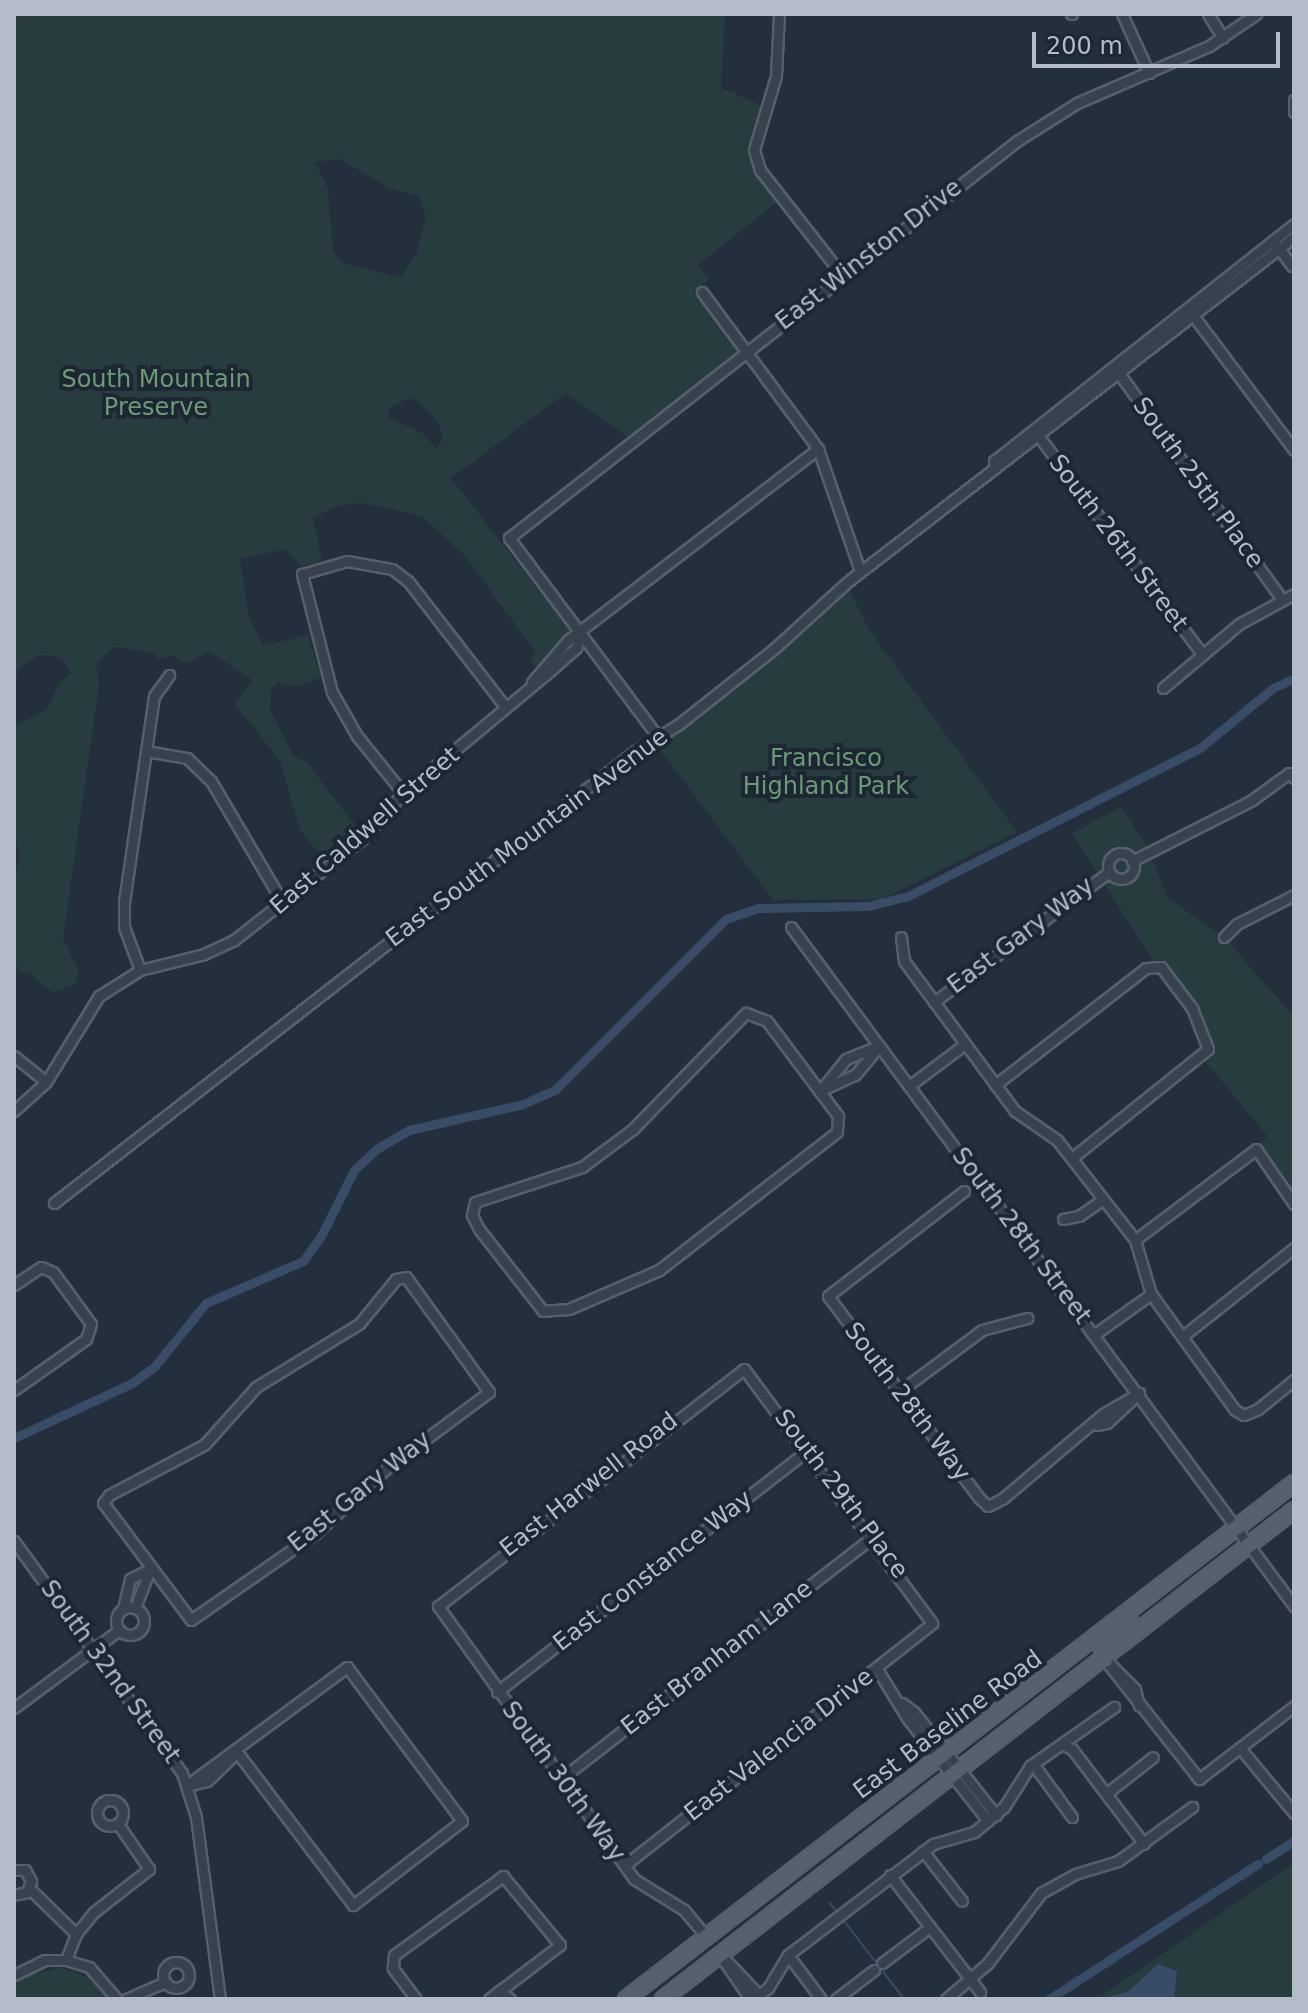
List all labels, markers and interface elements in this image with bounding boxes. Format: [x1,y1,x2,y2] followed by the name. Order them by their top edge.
[1036,16,1284,66] scale bar
[1046,32,1123,60] text: 200 m
[770,173,968,337] street label: East Winston Drive
[61,366,251,422] park label: South Mountain Preserve
[1126,392,1270,574] street label: South 25th Place
[1042,449,1194,637] street label: South 26th Street
[380,723,674,953] street label: East South Mountain Avenue
[265,741,465,921] street label: East Caldwell Street
[743,745,909,801] park label: Francisco Highland Park
[942,872,1100,1000] street label: East Gary Way
[945,1142,1097,1330] street label: South 28th Street
[838,1317,976,1487] street label: South 28th Way
[768,1404,914,1584] street label: South 29th Place
[494,1407,684,1563] street label: East Harwell Road
[283,1426,437,1558] street label: East Gary Way
[548,1484,758,1658] street label: East Constance Way
[616,1574,818,1742] street label: East Branham Lane
[34,1575,186,1769] street label: South 32nd Street
[848,1645,1048,1805] street label: East Baseline Road
[679,1662,879,1828] street label: East Valencia Drive
[495,1696,631,1868] street label: South 30th Way

